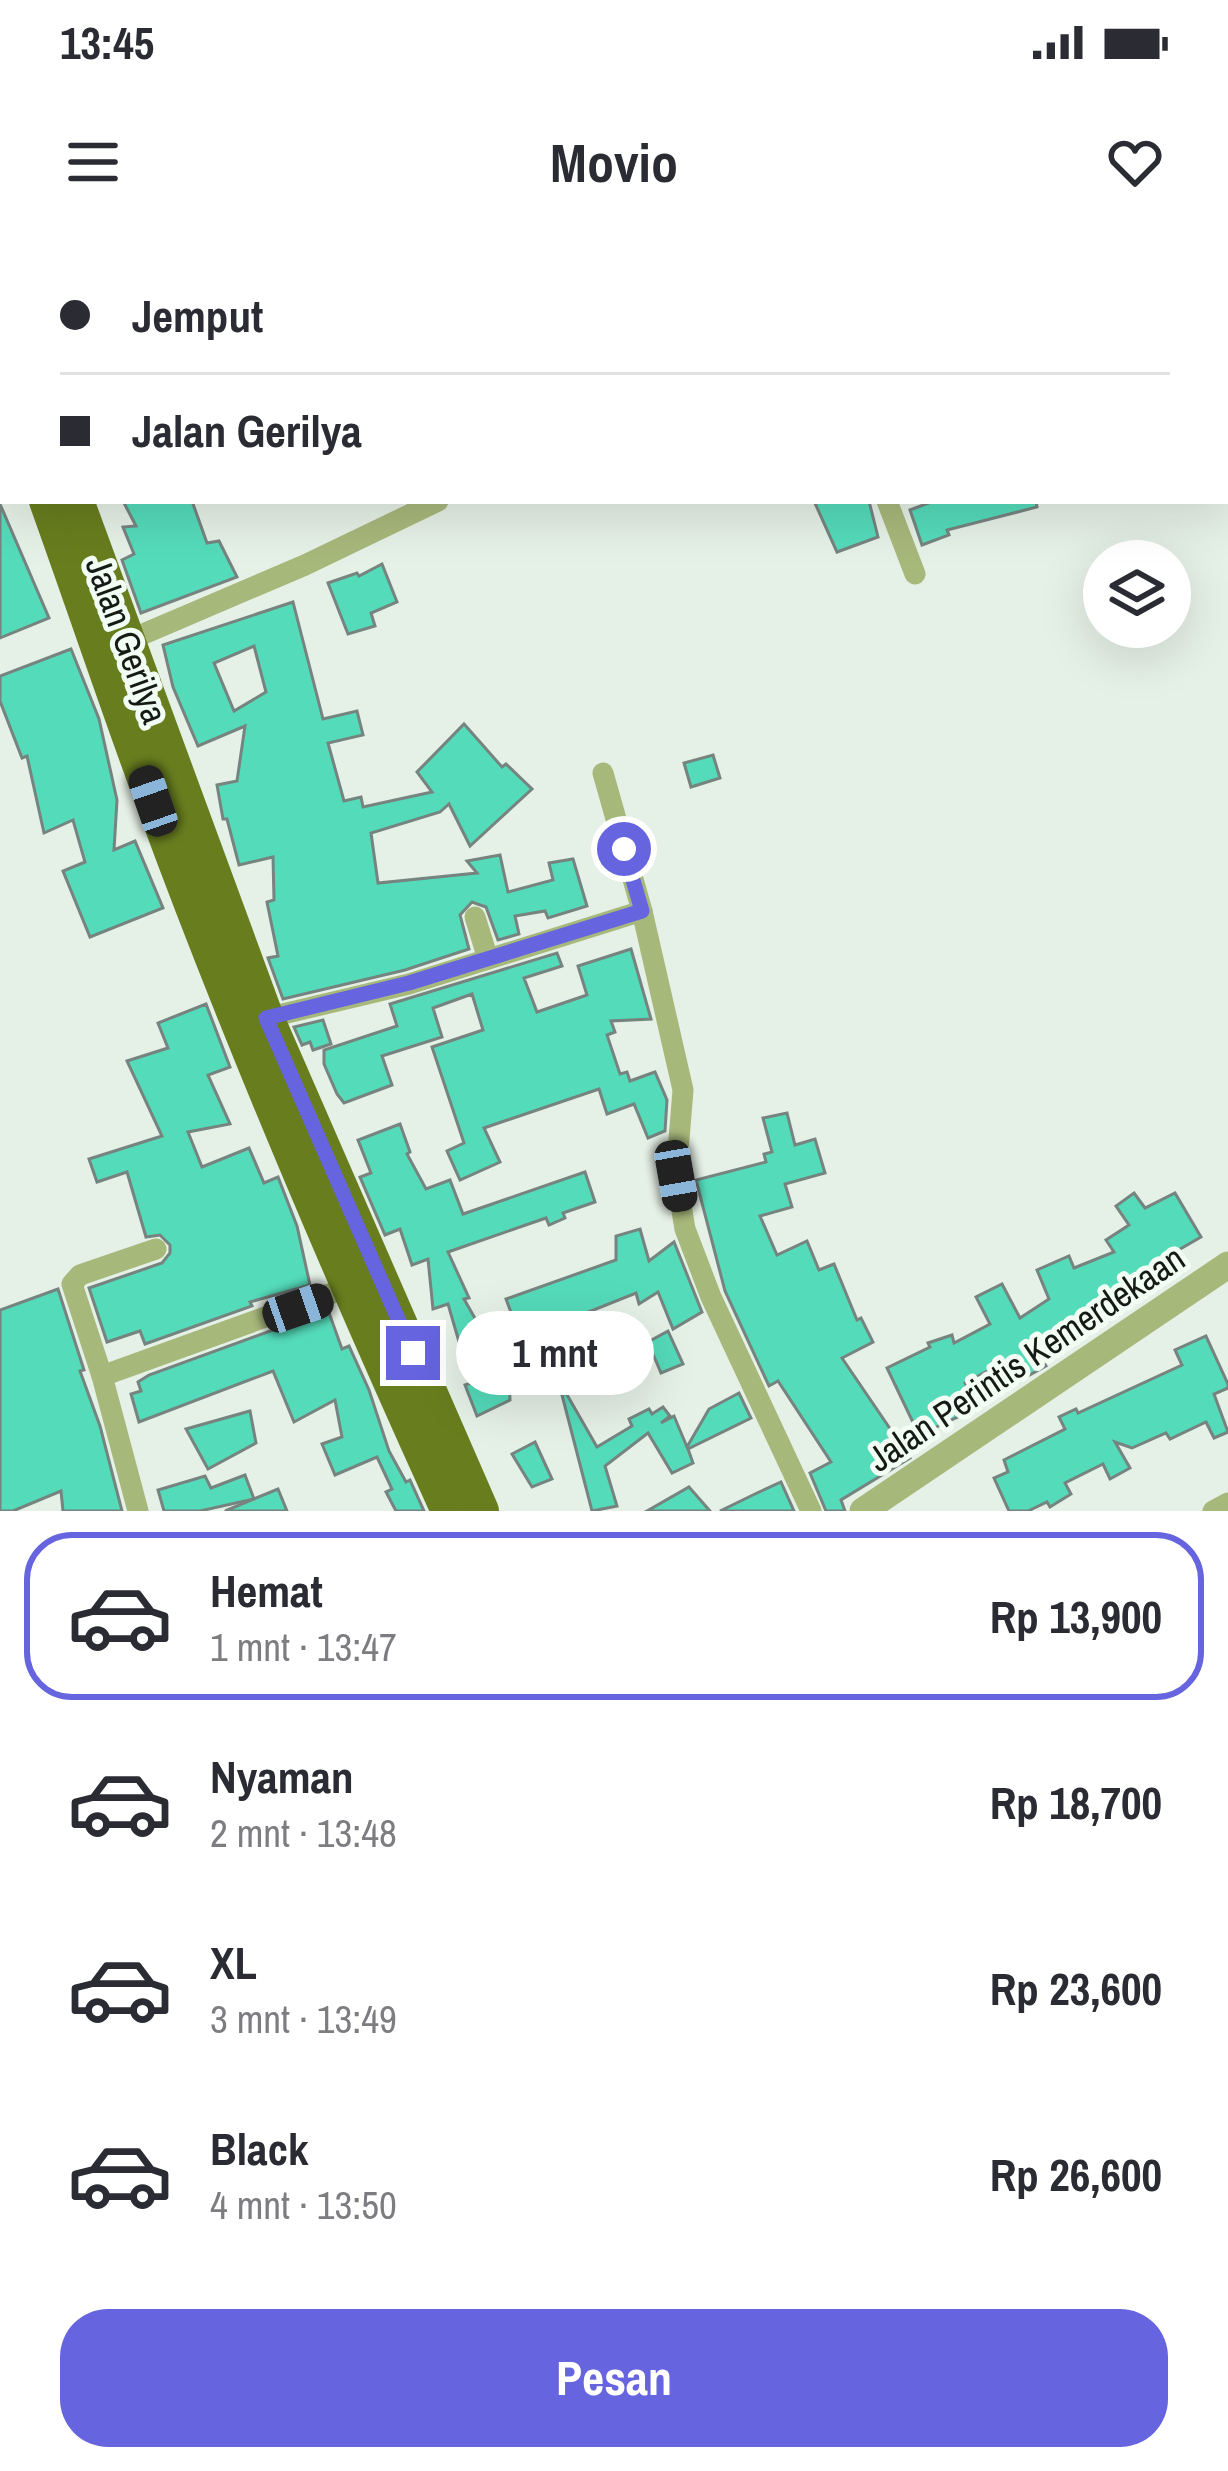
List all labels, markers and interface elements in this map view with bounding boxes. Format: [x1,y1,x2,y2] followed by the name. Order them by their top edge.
[60,12,154,73] text: 13:45
[550,126,678,199] text: Movio
[60,129,126,195] icon: menu
[1102,129,1168,195] icon: heart
[132,285,263,346] text: Jemput
[132,400,362,461] text: Jalan Gerilya
[1083,540,1191,648] map controls
[1083,540,1191,648] button: layers
[75,550,179,730] street label: Jalan Gerilya
[124,761,182,841] car
[597,822,651,876] route start
[652,1137,700,1215] car
[858,1234,1194,1482] street label: Jalan Perintis Kemerdekaan
[258,1279,338,1337] car
[455,1311,653,1395] callout: 1 mnt
[386,1326,440,1380] route end
[512,1327,598,1379] text: 1 mnt
[210,1560,323,1621] text: Hemat
[66,1562,174,1670] icon: car
[990,1586,1162,1647] text: Rp 13,900
[210,1621,397,1673] text: 1 mnt · 13:47
[210,1746,354,1807] text: Nyaman
[66,1748,174,1856] icon: car
[990,1772,1162,1833] text: Rp 18,700
[210,1807,397,1859] text: 2 mnt · 13:48
[210,1932,257,1993] text: XL
[66,1934,174,2042] icon: car
[990,1958,1162,2019] text: Rp 23,600
[210,1993,397,2045] text: 3 mnt · 13:49
[210,2118,308,2179] text: Black
[66,2120,174,2228] icon: car
[990,2144,1162,2205] text: Rp 26,600
[210,2179,397,2231] text: 4 mnt · 13:50
[60,2309,1168,2447] button: Pesan

